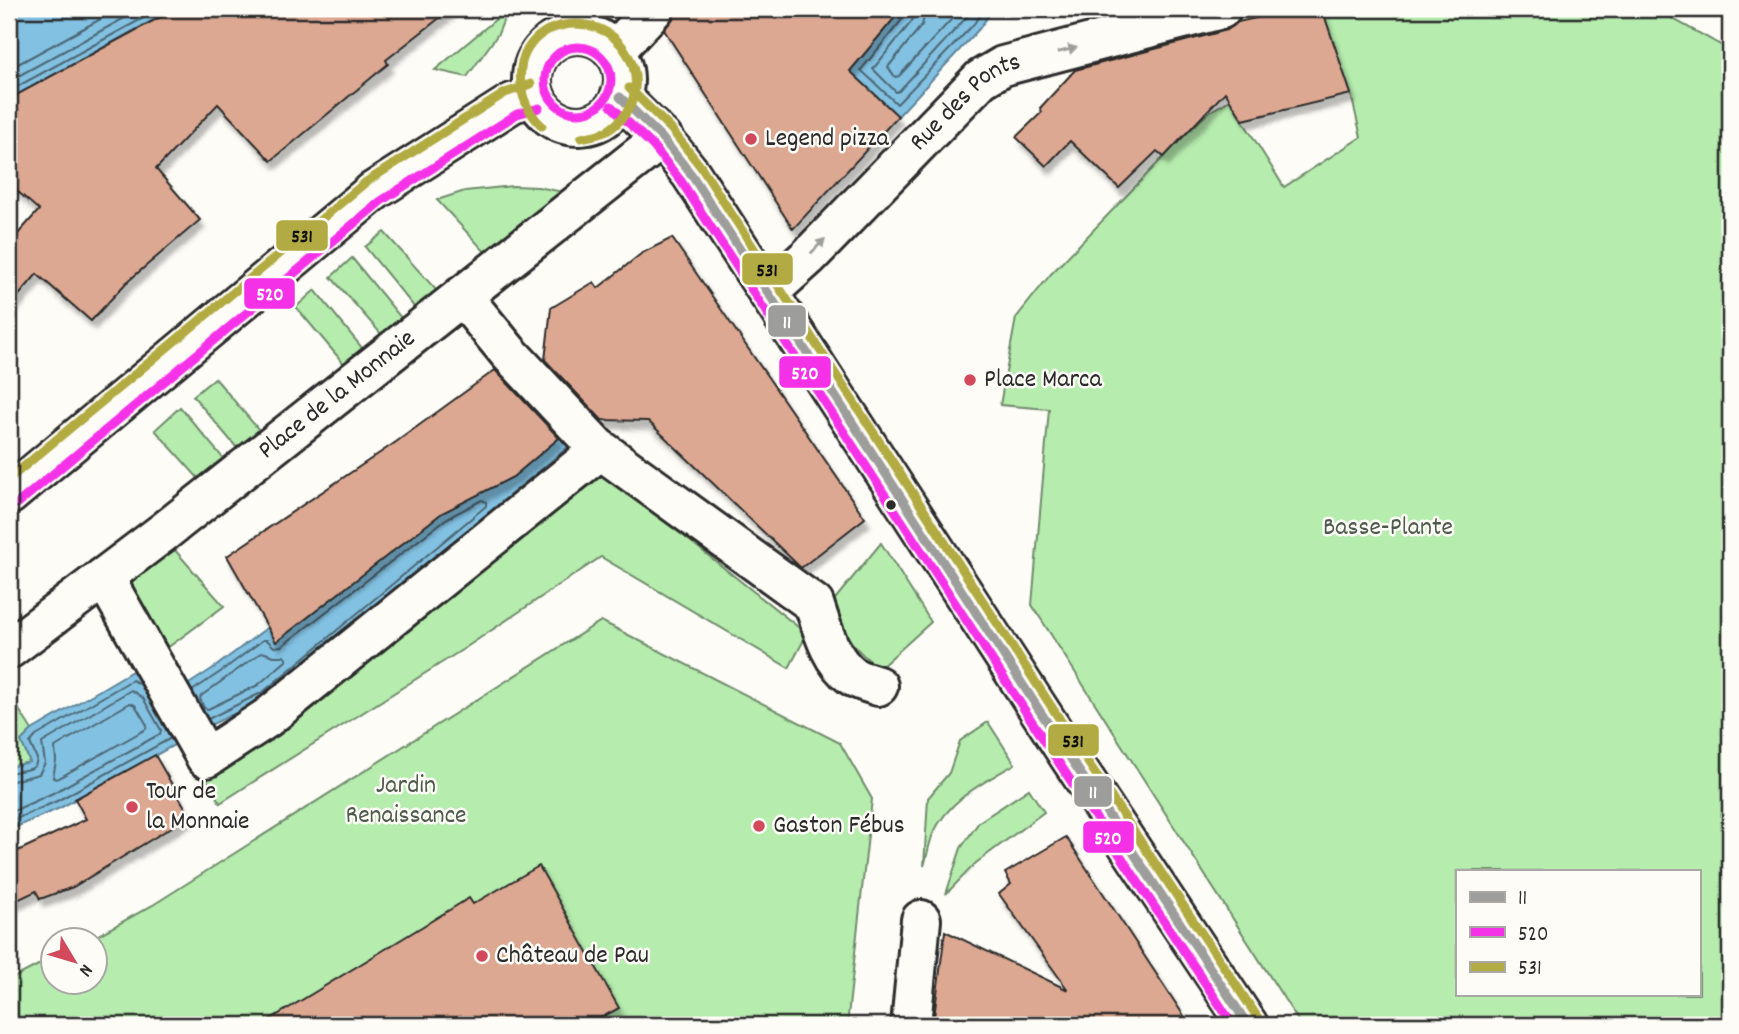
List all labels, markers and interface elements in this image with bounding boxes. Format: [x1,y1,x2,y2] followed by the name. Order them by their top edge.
[902,44,1024,160] street label: Rue des Ponts
[1057,44,1078,54] one-way arrow
[765,121,890,158] place label: Legend pizza
[743,131,759,147] marker: Legend pizza
[275,219,329,252] line badge: 531
[291,225,313,252] text: 531
[809,238,826,255] one-way arrow
[741,252,794,286] line badge: 531
[756,259,778,286] text: 531
[243,277,296,310] line badge: 520
[256,283,284,310] text: 520
[767,304,807,338] line badge: 11
[783,311,791,338] text: 11
[251,321,424,469] street label: Place de la Monnaie
[778,355,832,389] line badge: 520
[791,362,819,389] text: 520
[984,362,1103,399] place label: Place Marca
[962,372,978,388] marker: Place Marca
[884,498,898,512] unlabelled marker
[1323,510,1453,547] park label: Basse-Plante
[1047,723,1100,757] line badge: 531
[1062,730,1084,757] text: 531
[345,768,467,835] park label: Jardin Renaissance
[146,774,250,841] place label: Tour de la Monnaie
[1073,775,1113,808] line badge: 11
[1089,781,1097,808] text: 11
[124,799,140,815] marker: Tour de la Monnaie
[773,808,905,845] place label: Gaston Fébus
[751,818,767,834] marker: Gaston Fébus
[1082,820,1135,854] line badge: 520
[1094,827,1122,854] text: 520
[1456,870,1700,996] legend
[1518,885,1527,915] text: 11
[1518,921,1548,951] text: 520
[38,926,108,996] north arrow
[496,938,649,975] place label: Château de Pau
[474,948,490,964] marker: Château de Pau
[1518,955,1542,985] text: 531
[71,957,98,981] text: N

